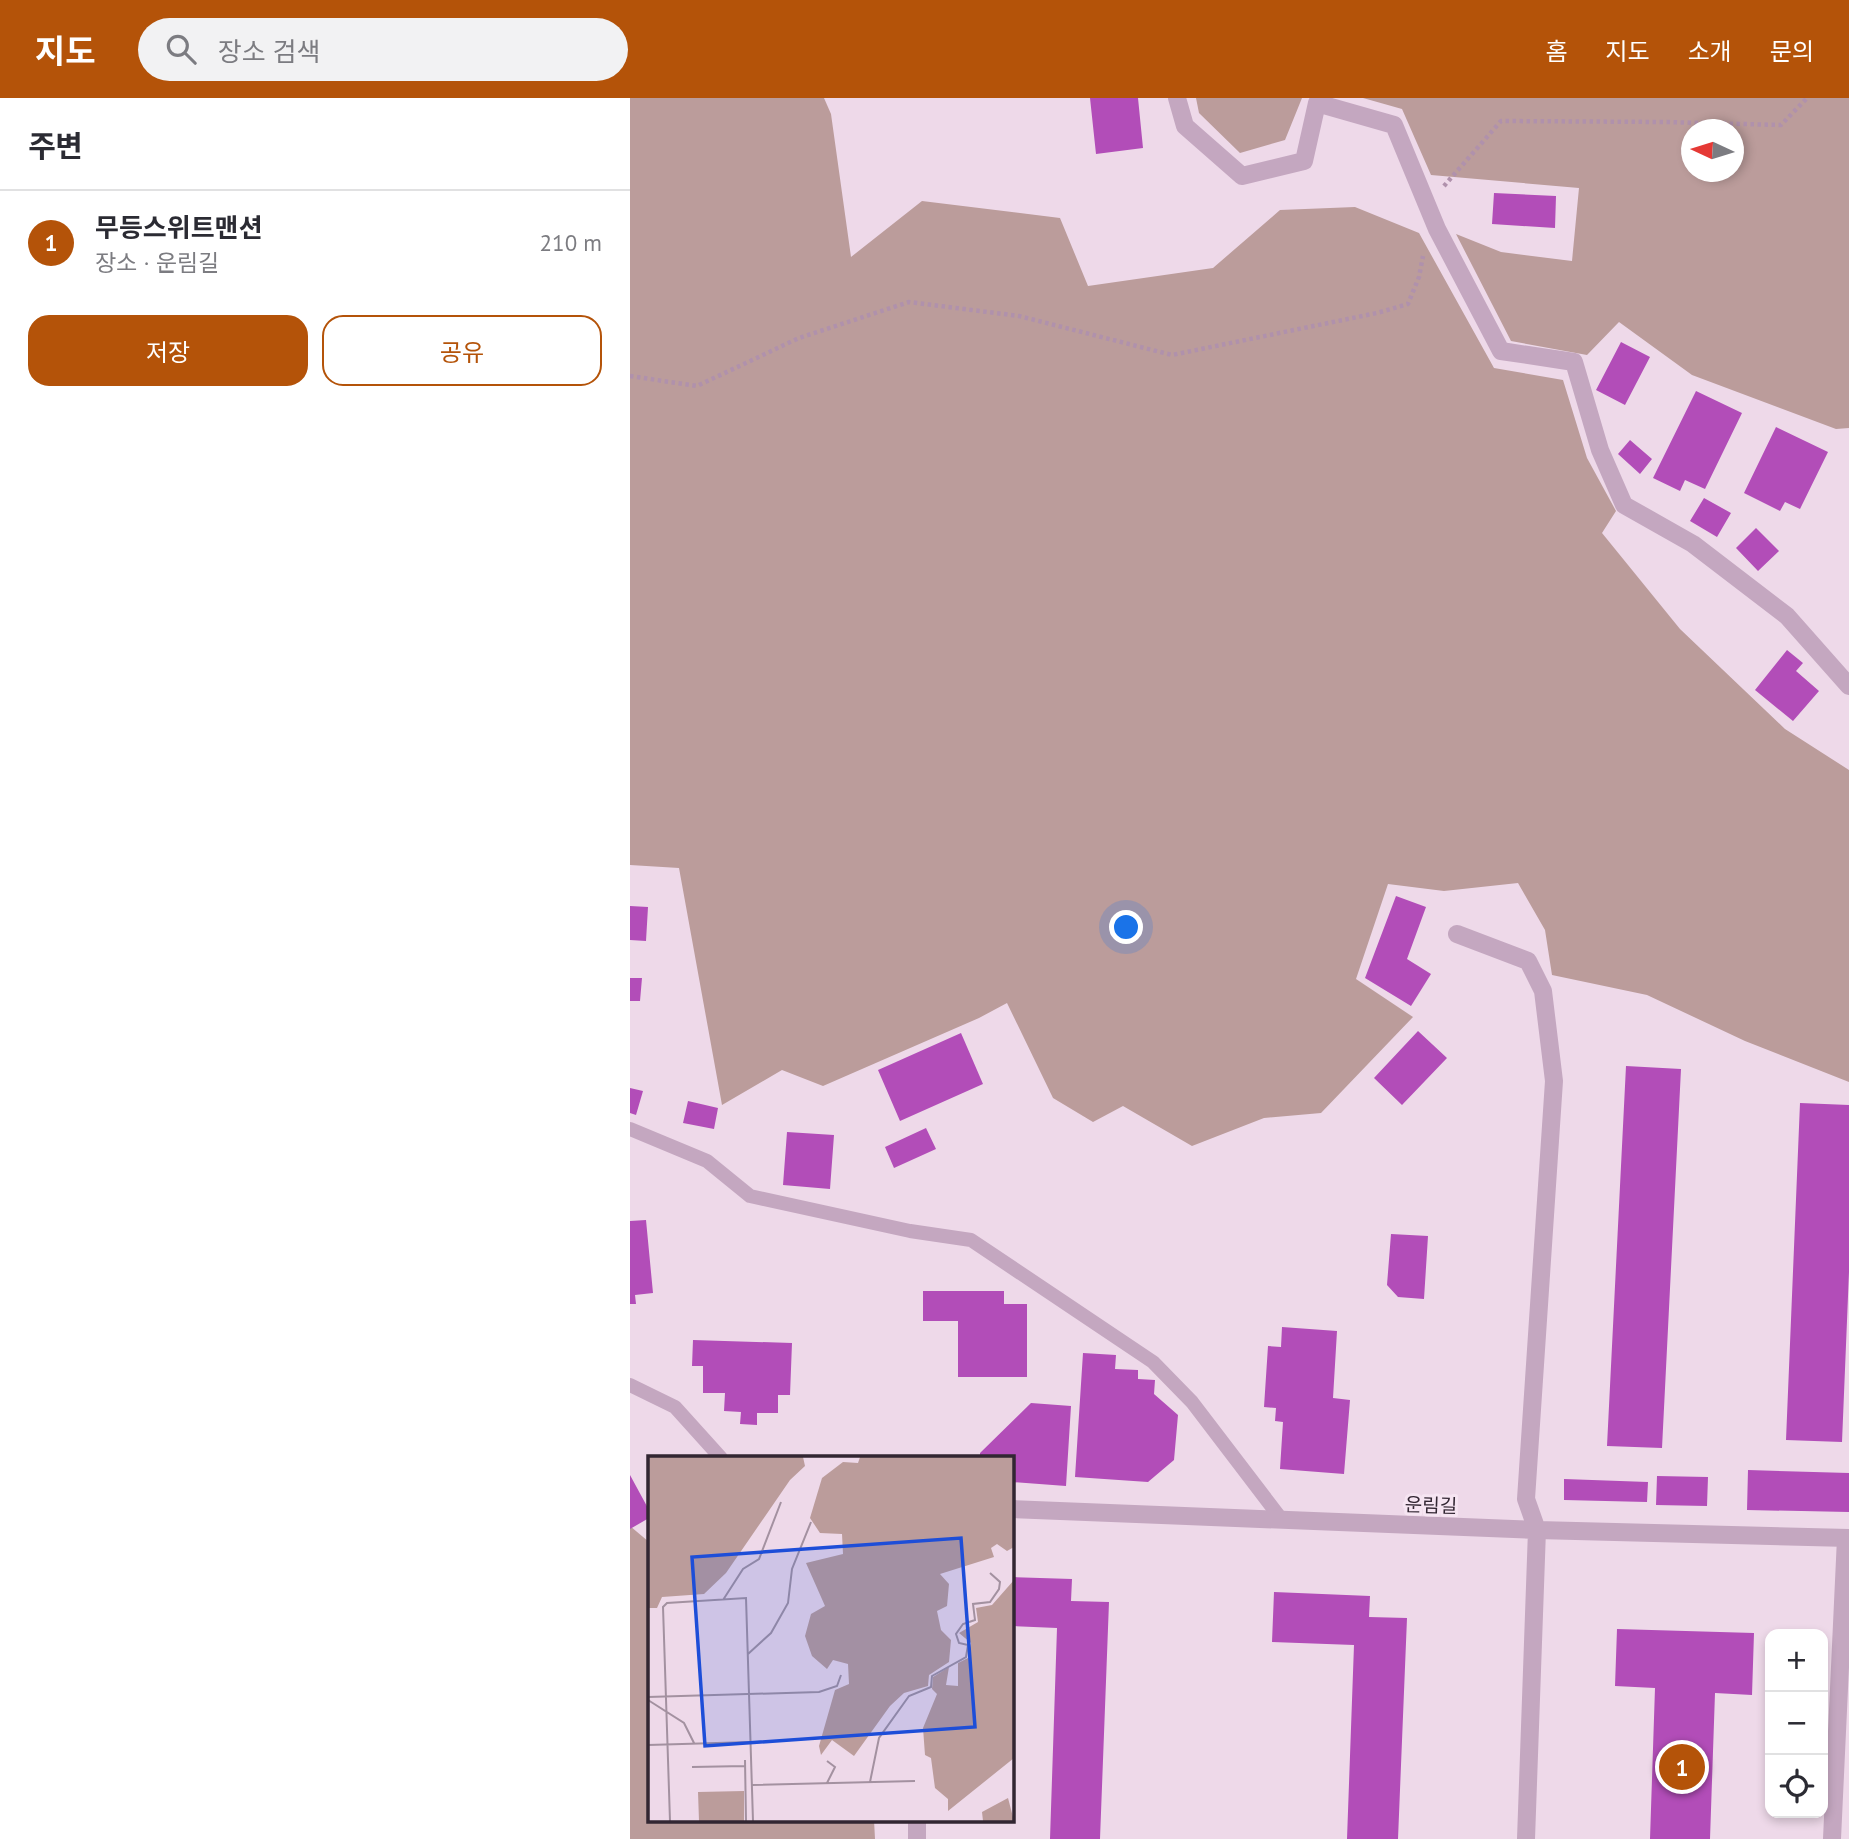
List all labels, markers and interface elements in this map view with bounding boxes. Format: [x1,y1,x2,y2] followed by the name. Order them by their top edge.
[138,18,628,81] search box
[35,29,96,72] text: 지도
[162,30,200,68] icon: search
[218,35,320,68] text: 장소 검색
[1545,36,1567,67] text: 홈
[1605,36,1650,67] text: 지도
[1688,36,1732,67] text: 소개
[1770,36,1814,67] text: 문의
[1681,119,1744,182] north arrow
[28,126,83,165] text: 주변
[95,211,262,244] text: 무등스위트맨션
[44,228,58,257] text: 1
[540,228,602,257] text: 210 m
[95,248,219,277] text: 장소 · 운림길
[28,315,308,386] button: 저장
[322,315,602,386] button: 공유
[1109,910,1143,944] your location
[648,1456,1013,1822] inset map
[1404,1492,1458,1518] street label: 운림길
[1765,1629,1828,1818] map controls
[1765,1629,1828,1692] button: +
[1765,1692,1828,1755] button: −
[1659,1741,1705,1793] pin: 1
[1765,1755,1828,1818] button: locate

